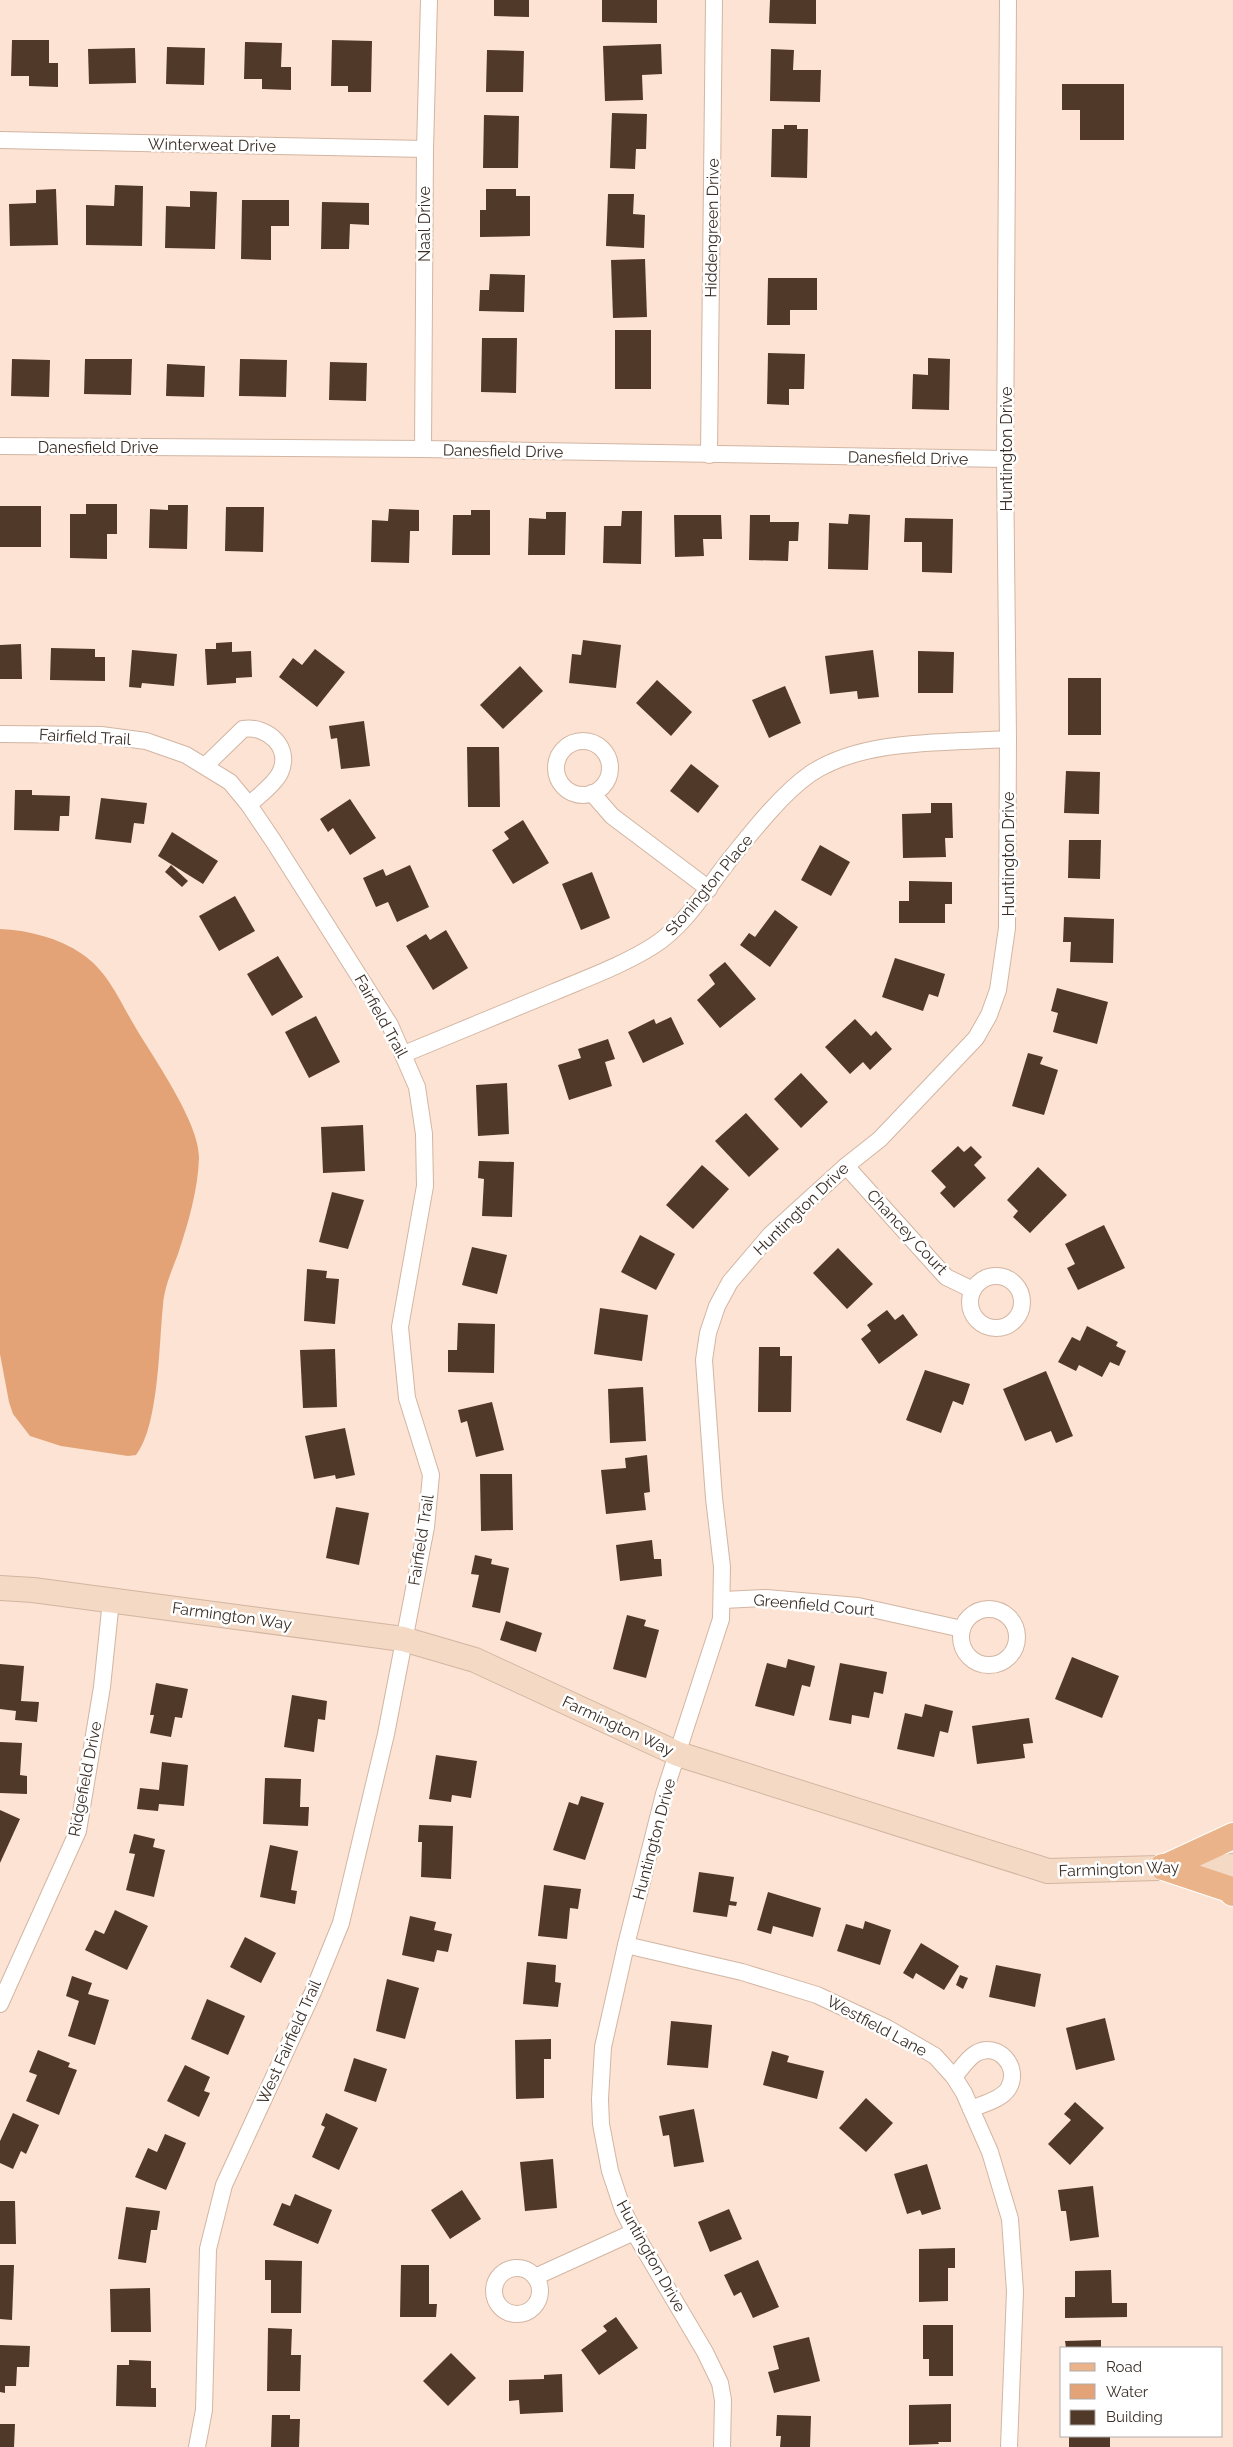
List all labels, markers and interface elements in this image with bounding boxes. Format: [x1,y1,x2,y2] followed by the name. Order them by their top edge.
[148,134,276,156] street label: Winterweat Drive
[701,158,723,298] street label: Hiddengreen Drive
[415,186,434,262] street label: Naal Drive
[997,387,1016,511] street label: Huntington Drive
[38,438,158,457] street label: Danesfield Drive
[443,440,563,462] street label: Danesfield Drive
[848,447,968,469] street label: Danesfield Drive
[39,725,132,749] street label: Fairfield Trail
[999,792,1018,916] street label: Huntington Drive
[661,831,757,939] street label: Stonington Place
[350,971,412,1061] street label: Fairfield Trail
[749,1159,853,1259] street label: Huntington Drive
[863,1185,952,1279] street label: Chancey Court
[404,1492,438,1587] street label: Fairfield Trail
[753,1590,876,1620] street label: Greenfield Court
[171,1598,293,1634] street label: Farmington Way
[559,1692,677,1760] street label: Farmington Way
[65,1720,105,1838] street label: Ridgefield Drive
[629,1776,679,1902] street label: Huntington Drive
[1058,1857,1180,1881] street label: Farmington Way
[253,1976,325,2107] street label: West Fairfield Trail
[824,1992,930,2060] street label: Westfield Lane
[612,2197,690,2315] street label: Huntington Drive
[1060,2347,1223,2437] legend
[1106,2358,1142,2376] text: Road
[1106,2383,1149,2401] text: Water
[1106,2408,1163,2426] text: Building

